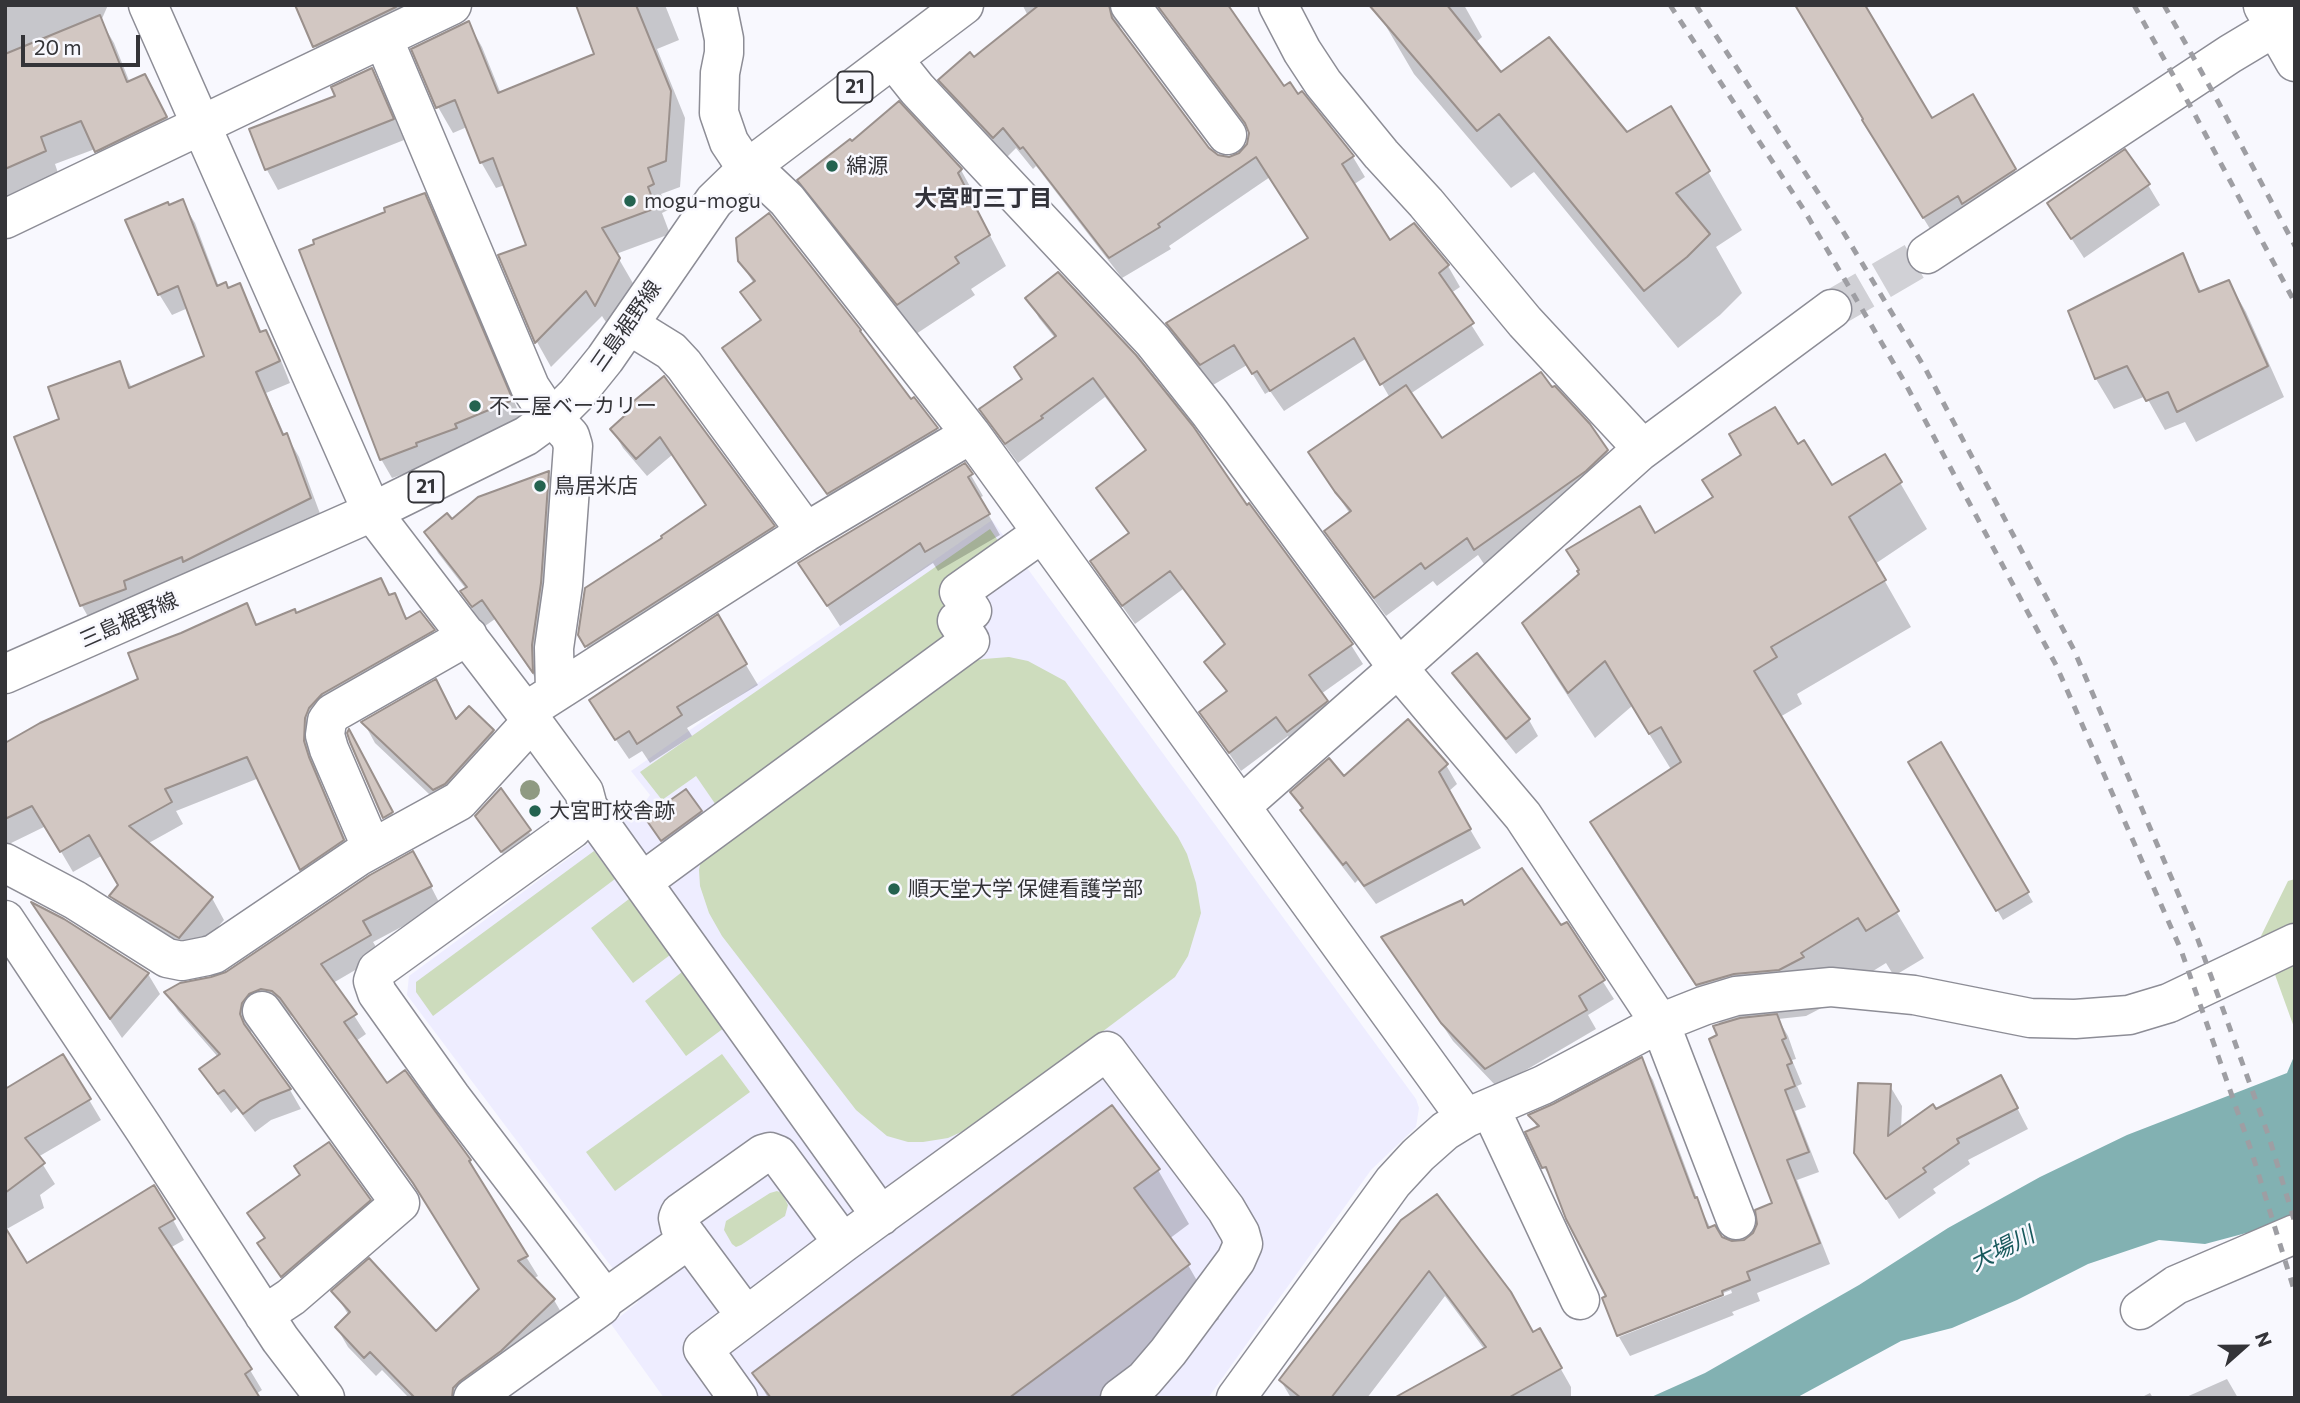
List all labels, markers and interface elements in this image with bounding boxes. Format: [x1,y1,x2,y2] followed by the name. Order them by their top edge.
[24,21,144,65] scale bar
[34,34,82,59] text: 20 m
[838,72,872,102] road number: 21
[846,153,888,179] place label: 綿源
[824,158,840,174] marker: 綿源
[914,184,1052,212] district label: 大宮町三丁目
[644,188,761,214] place label: mogu-mogu
[622,193,638,209] marker: mogu-mogu
[586,276,666,376] street label: 三島裾野線
[489,393,657,419] place label: 不二屋ベーカリー
[467,398,483,414] marker: 不二屋ベーカリー
[408,472,444,502] road number: 21
[554,473,638,499] place label: 鳥居米店
[532,478,548,494] marker: 鳥居米店
[76,587,182,653] street label: 三島裾野線
[549,798,675,824] place label: 大宮町校舎跡
[527,803,543,819] marker: 大宮町校舎跡
[908,876,1143,902] place label: 順天堂大学 保健看護学部
[886,881,902,897] marker: 順天堂大学 保健看護学部
[1965,1221,2039,1277] water label: 大場川
[2209,1312,2279,1382] north arrow
[2251,1329,2277,1350] text: N

